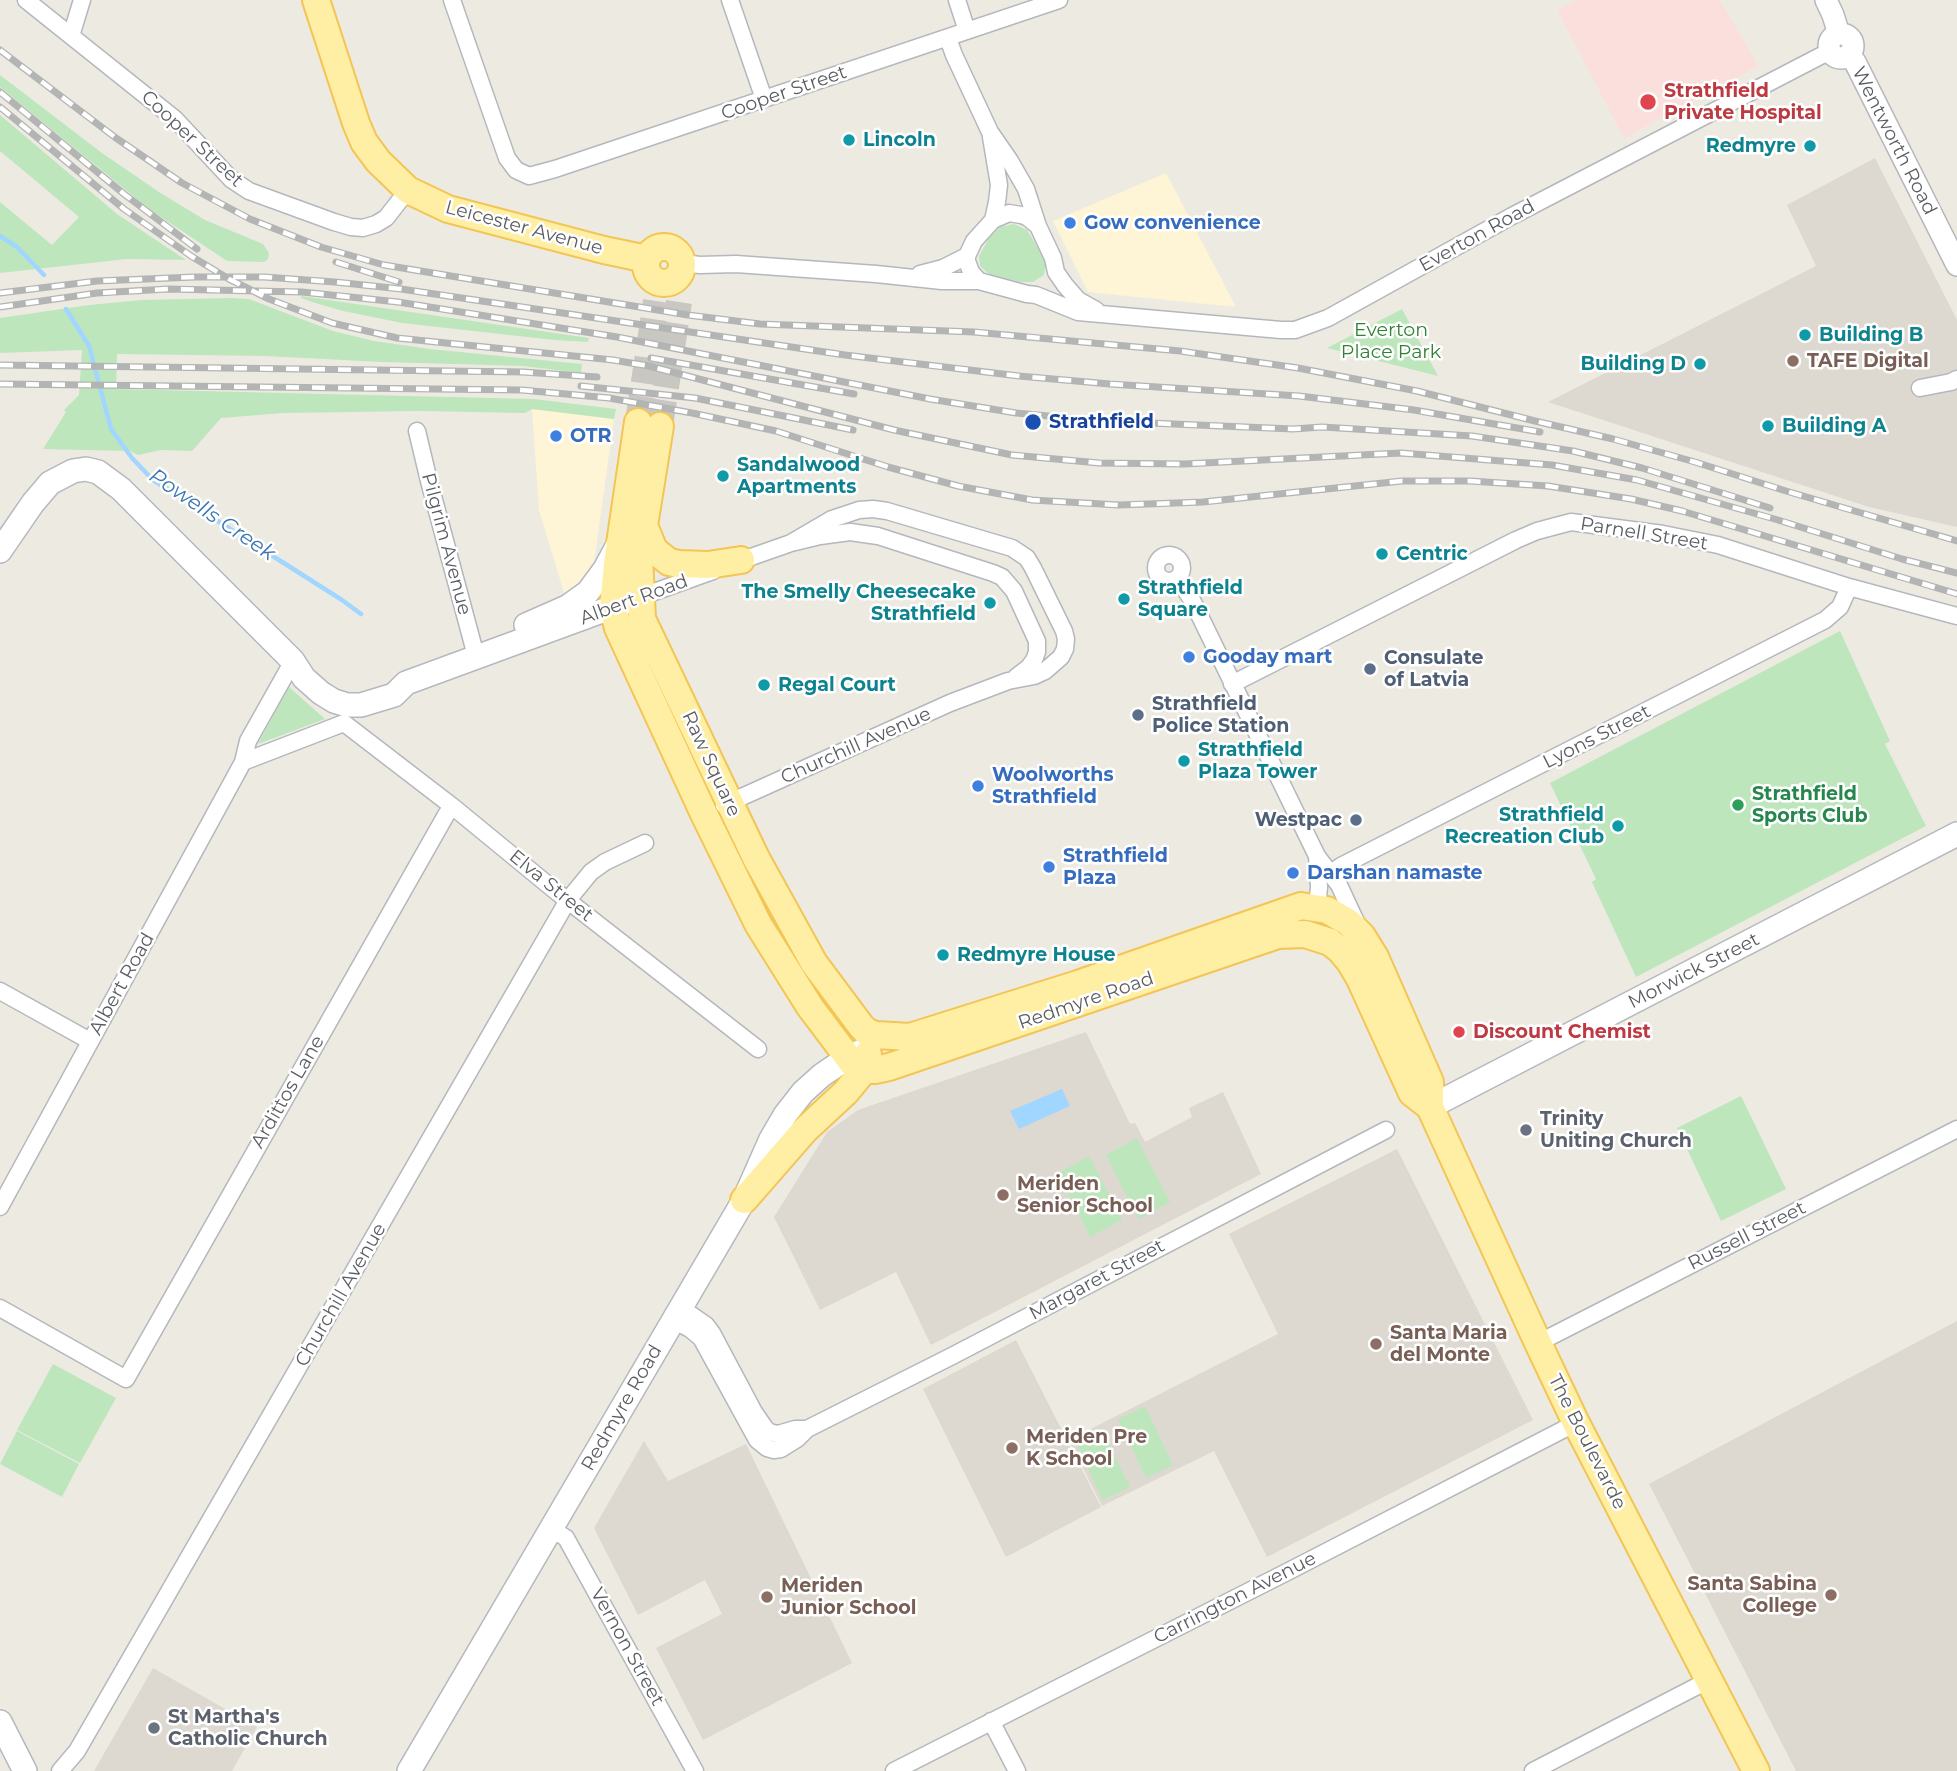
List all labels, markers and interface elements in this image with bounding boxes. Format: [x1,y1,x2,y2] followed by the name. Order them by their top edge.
[718,61,850,125] street label: Cooper Street
[1847,63,1941,219] street label: Wentworth Road
[1664,80,1822,124] place label: Strathfield Private Hospital
[136,86,248,192] street label: Cooper Street
[1638,92,1658,112] marker: Strathfield Private Hospital
[863,129,936,151] place label: Lincoln
[841,132,857,148] marker: Lincoln
[1706,135,1796,157] place label: Redmyre
[1802,138,1818,154] marker: Redmyre
[1415,195,1539,277] street label: Everton Road
[443,196,605,260] street label: Leicester Avenue
[1084,212,1261,234] place label: Gow convenience
[1062,215,1078,231] marker: Gow convenience
[1341,319,1441,363] park label: Everton Place Park
[1819,324,1923,346] place label: Building B
[1797,327,1813,343] marker: Building B
[1807,350,1929,372] place label: TAFE Digital
[1581,353,1686,375] place label: Building D
[1785,353,1801,369] marker: TAFE Digital
[1692,356,1708,372] marker: Building D
[1049,411,1154,433] place label: Strathfield
[1023,412,1043,432] marker: Strathfield
[1782,415,1886,437] place label: Building A
[1760,418,1776,434] marker: Building A
[570,425,612,447] place label: OTR
[548,428,564,444] marker: OTR
[737,454,860,498] place label: Sandalwood Apartments
[144,464,280,566] water label: Powells Creek
[715,468,731,484] marker: Sandalwood Apartments
[416,470,476,618] street label: Pilgrim Avenue
[1579,513,1709,555] street label: Parnell Street
[1396,543,1468,565] place label: Centric
[1374,546,1390,562] marker: Centric
[577,570,691,630] street label: Albert Road
[1138,577,1243,621] place label: Strathfield Square
[741,581,976,625] place label: The Smelly Cheesecake Strathfield
[1116,591,1132,607] marker: Strathfield Square
[982,595,998,611] marker: The Smelly Cheesecake Strathfield
[1203,646,1332,668] place label: Gooday mart
[1384,647,1483,691] place label: Consulate of Latvia
[1181,649,1197,665] marker: Gooday mart
[1362,661,1378,677] marker: Consulate of Latvia
[778,674,896,696] place label: Regal Court
[756,677,772,693] marker: Regal Court
[1152,693,1289,737] place label: Strathfield Police Station
[1539,700,1655,774] street label: Lyons Street
[777,703,935,789] street label: Churchill Avenue
[1130,707,1146,723] marker: Strathfield Police Station
[677,708,745,820] street label: Raw Square
[1198,739,1317,783] place label: Strathfield Plaza Tower
[1176,753,1192,769] marker: Strathfield Plaza Tower
[992,764,1114,808] place label: Woolworths Strathfield
[970,778,986,794] marker: Woolworths Strathfield
[1752,783,1868,827] place label: Strathfield Sports Club
[1730,797,1746,813] marker: Strathfield Sports Club
[1445,804,1604,848] place label: Strathfield Recreation Club
[1255,809,1342,831] place label: Westpac
[1348,812,1364,828] marker: Westpac
[1610,818,1626,834] marker: Strathfield Recreation Club
[504,845,598,927] street label: Elva Street
[1063,845,1168,889] place label: Strathfield Plaza
[1041,859,1057,875] marker: Strathfield Plaza
[1307,862,1483,884] place label: Darshan namaste
[1285,865,1301,881] marker: Darshan namaste
[1625,928,1763,1014] street label: Morwick Street
[85,929,159,1039] street label: Albert Road
[957,944,1116,966] place label: Redmyre House
[935,947,951,963] marker: Redmyre House
[1015,967,1157,1035] street label: Redmyre Road
[1473,1021,1651,1043] place label: Discount Chemist
[1451,1024,1467,1040] marker: Discount Chemist
[246,1032,330,1152] street label: Ardittos Lane
[1540,1108,1692,1152] place label: Trinity Uniting Church
[1518,1122,1534,1138] marker: Trinity Uniting Church
[1017,1173,1153,1217] place label: Meriden Senior School
[995,1187,1011,1203] marker: Meriden Senior School
[1684,1197,1810,1275] street label: Russell Street
[291,1219,391,1371] street label: Churchill Avenue
[1025,1235,1169,1325] street label: Margaret Street
[1390,1322,1507,1366] place label: Santa Maria del Monte
[1368,1336,1384,1352] marker: Santa Maria del Monte
[577,1341,667,1475] street label: Redmyre Road
[1543,1371,1631,1513] street label: The Boulevarde
[1026,1426,1147,1470] place label: Meriden Pre K School
[1004,1440,1020,1456] marker: Meriden Pre K School
[1150,1547,1320,1649] street label: Carrington Avenue
[1687,1573,1817,1617] place label: Santa Sabina College
[781,1575,916,1619] place label: Meriden Junior School
[585,1584,669,1710] street label: Vernon Street
[1823,1587,1839,1603] marker: Santa Sabina College
[759,1589,775,1605] marker: Meriden Junior School
[168,1706,328,1750] place label: St Martha's Catholic Church
[146,1720,162,1736] marker: St Martha's Catholic Church

